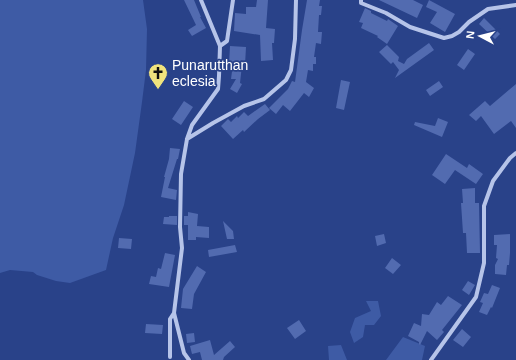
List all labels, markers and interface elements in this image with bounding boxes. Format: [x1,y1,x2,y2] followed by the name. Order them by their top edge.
[460,16,500,56] north arrow
[464,30,477,39] text: N
[172,57,248,89] place label: Punarutthan eclesia
[147,62,169,90] church icon: Punarutthan eclesia

